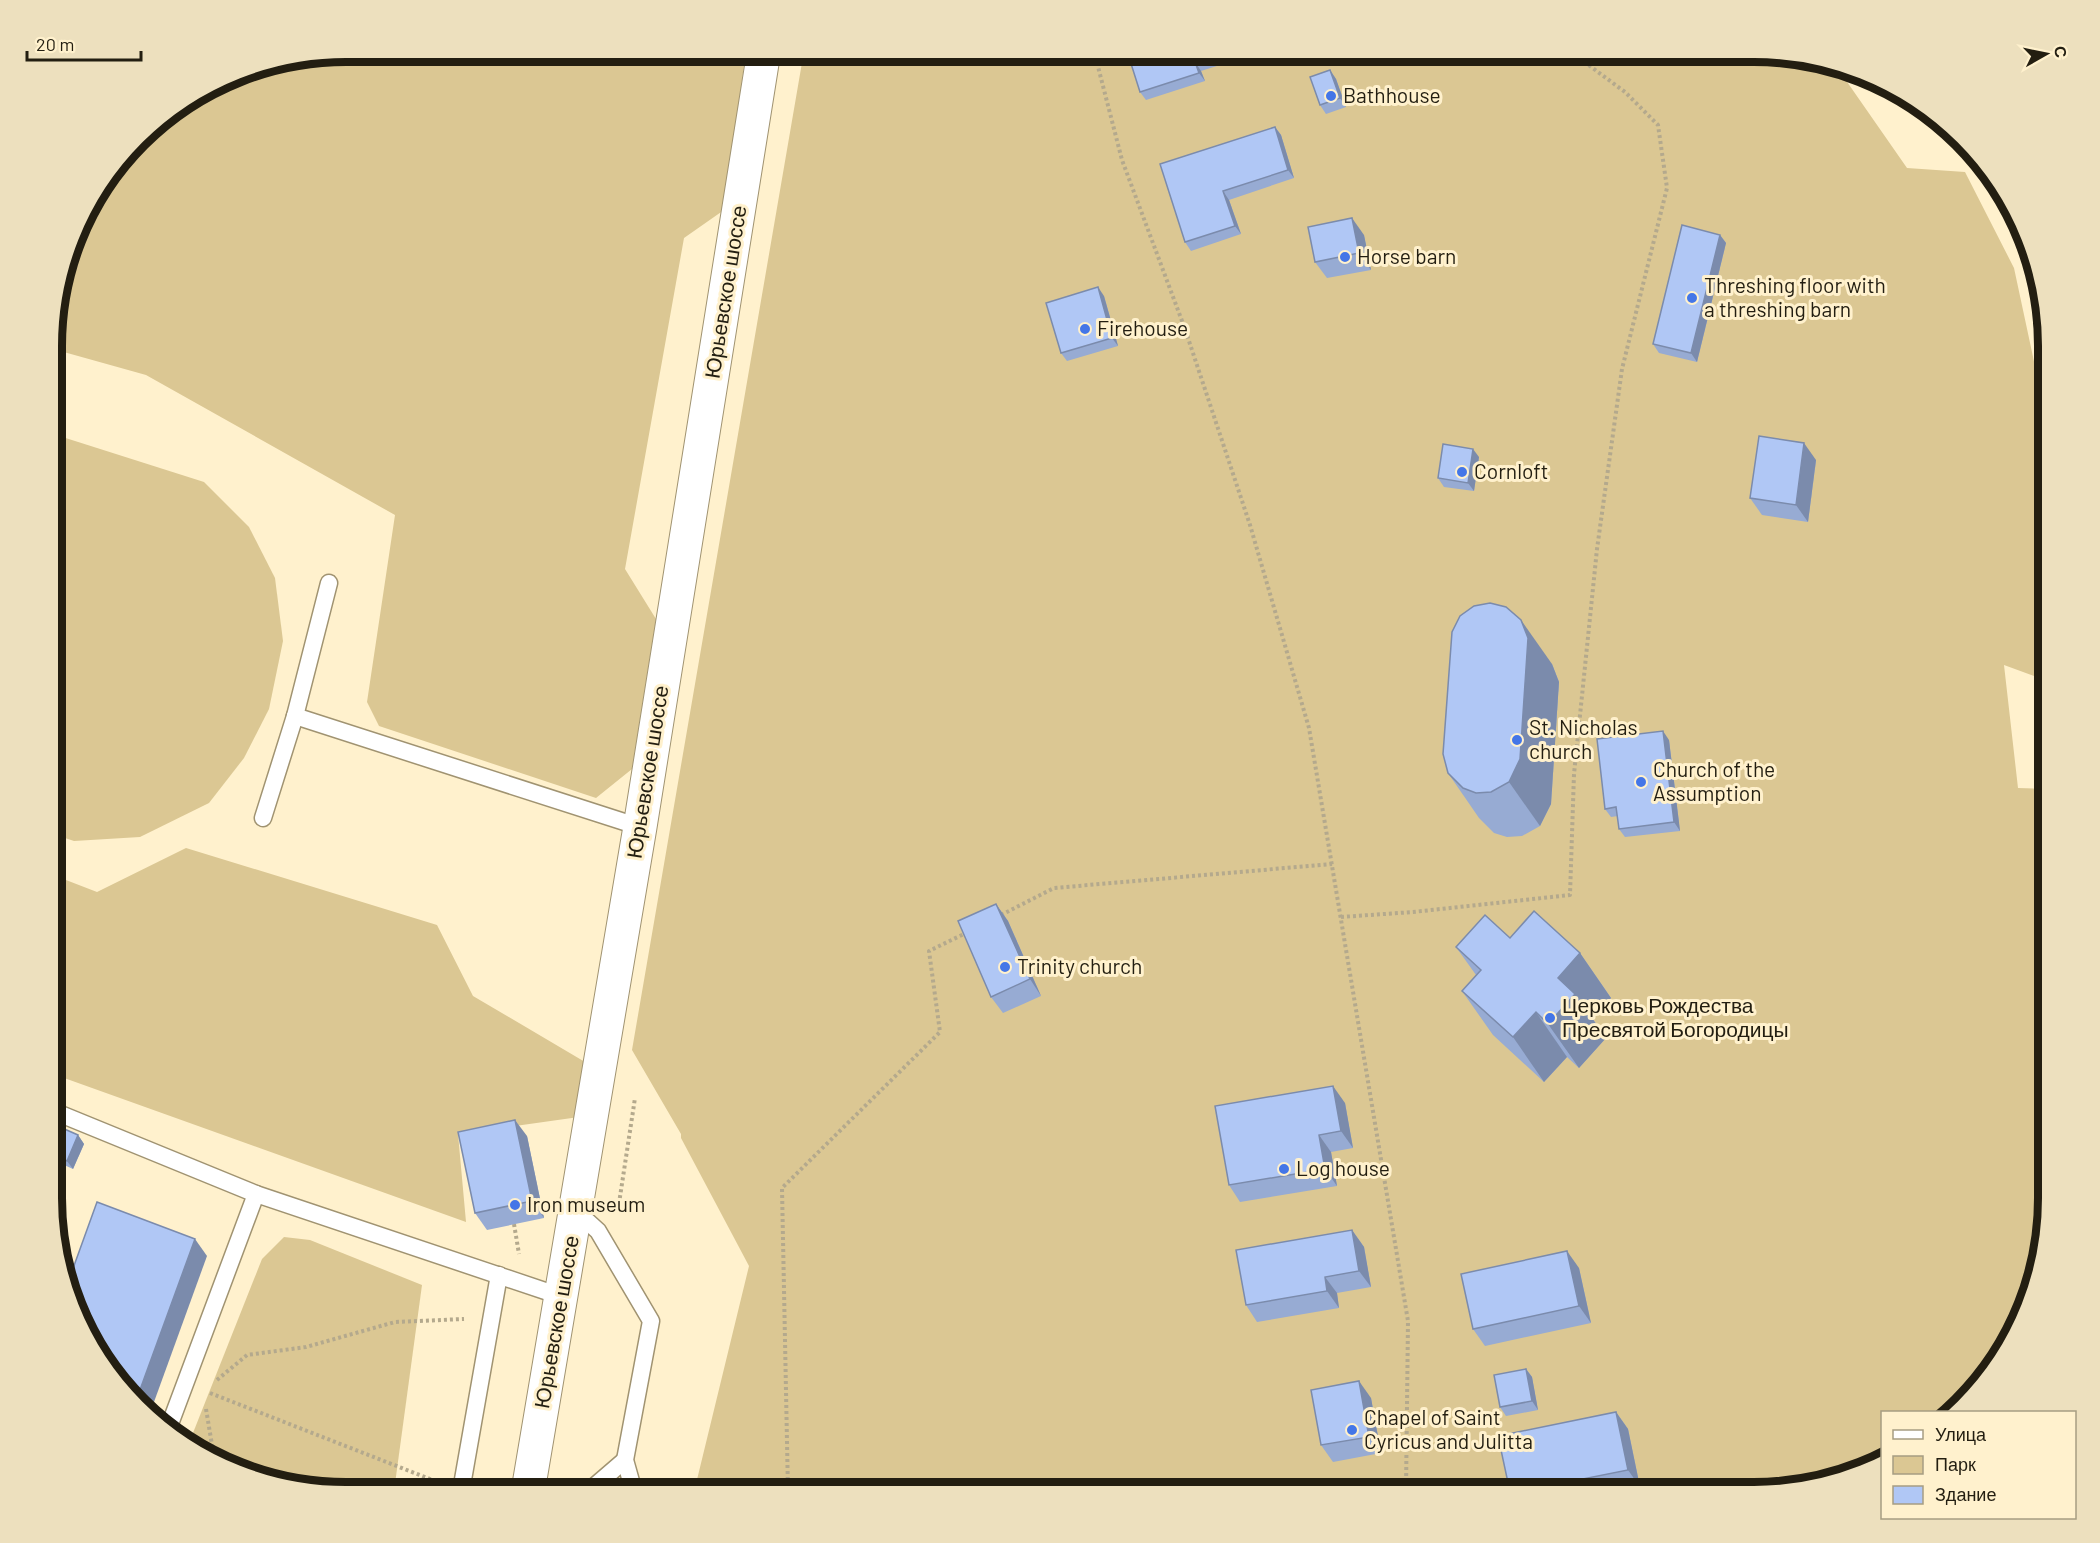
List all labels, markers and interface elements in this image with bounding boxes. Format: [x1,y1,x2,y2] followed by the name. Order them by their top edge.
[27,24,141,62] scale bar
[2016,24,2076,84] north arrow
[36,33,74,55] text: 20 m
[2051,44,2072,59] text: С
[1343,82,1441,107] place label: Bathhouse
[1324,89,1338,103] marker: Bathhouse
[698,203,751,380] street label: Юрьевское шоссе
[1357,243,1456,268] place label: Horse barn
[1338,250,1352,264] marker: Horse barn
[1704,272,1886,321] place label: Threshing floor with a threshing barn
[1685,291,1699,305] marker: Threshing floor with a threshing barn
[1097,315,1188,340] place label: Firehouse
[1078,322,1092,336] marker: Firehouse
[1474,458,1548,483] place label: Cornloft
[1455,465,1469,479] marker: Cornloft
[620,683,673,860] street label: Юрьевское шоссе
[1529,714,1638,763] place label: St. Nicholas church
[1510,733,1524,747] marker: St. Nicholas church
[1653,756,1775,805] place label: Church of the Assumption
[1634,775,1648,789] marker: Church of the Assumption
[1017,953,1142,978] place label: Trinity church
[998,960,1012,974] marker: Trinity church
[1562,992,1789,1041] place label: Церковь Рождества Пресвятой Богородицы
[1543,1011,1557,1025] marker: Церковь Рождества Пресвятой Богородицы
[1296,1155,1390,1180] place label: Log house
[1277,1162,1291,1176] marker: Log house
[527,1191,645,1216] place label: Iron museum
[508,1198,522,1212] marker: Iron museum
[528,1233,583,1410] street label: Юрьевское шоссе
[1364,1404,1533,1453] place label: Chapel of Saint Cyricus and Julitta
[1881,1411,2076,1519] legend
[1345,1423,1359,1437] marker: Chapel of Saint Cyricus and Julitta
[1935,1423,1987,1445] text: Улица
[1935,1453,1976,1475] text: Парк
[1935,1483,1996,1505] text: Здание

